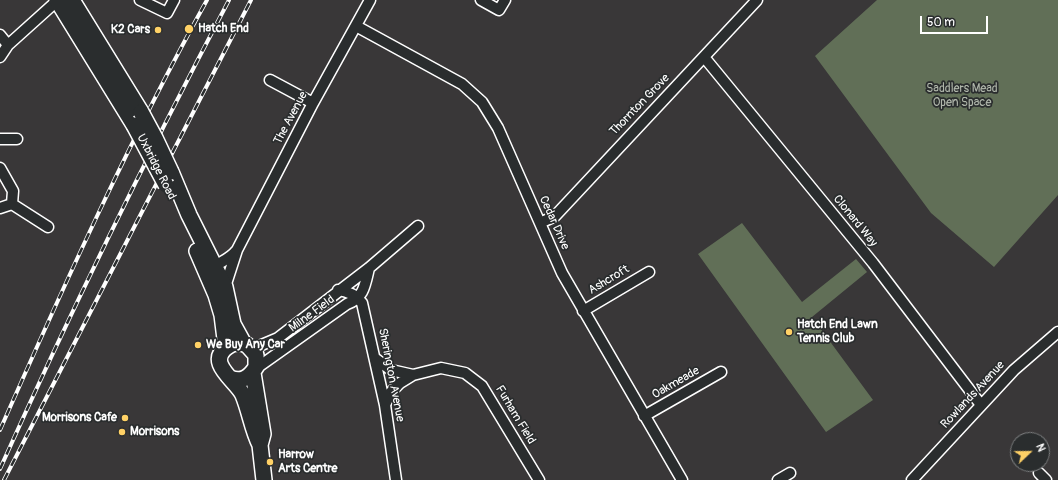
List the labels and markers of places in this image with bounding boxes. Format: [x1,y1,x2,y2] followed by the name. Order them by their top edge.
[198,22,249,36] place label: Hatch End
[111,23,150,37] place label: K2 Cars
[183,23,195,35] marker: Hatch End
[153,25,163,35] marker: K2 Cars
[797,318,878,346] place label: Hatch End Lawn Tennis Club
[784,327,794,337] marker: Hatch End Lawn Tennis Club
[206,338,285,352] place label: We Buy Any Car
[193,340,203,350] marker: We Buy Any Car
[42,411,117,425] place label: Morrisons Cafe
[120,413,130,423] marker: Morrisons Cafe
[130,425,179,439] place label: Morrisons
[117,427,127,437] marker: Morrisons
[278,448,337,476] place label: Harrow Arts Centre
[265,457,275,467] marker: Harrow Arts Centre

